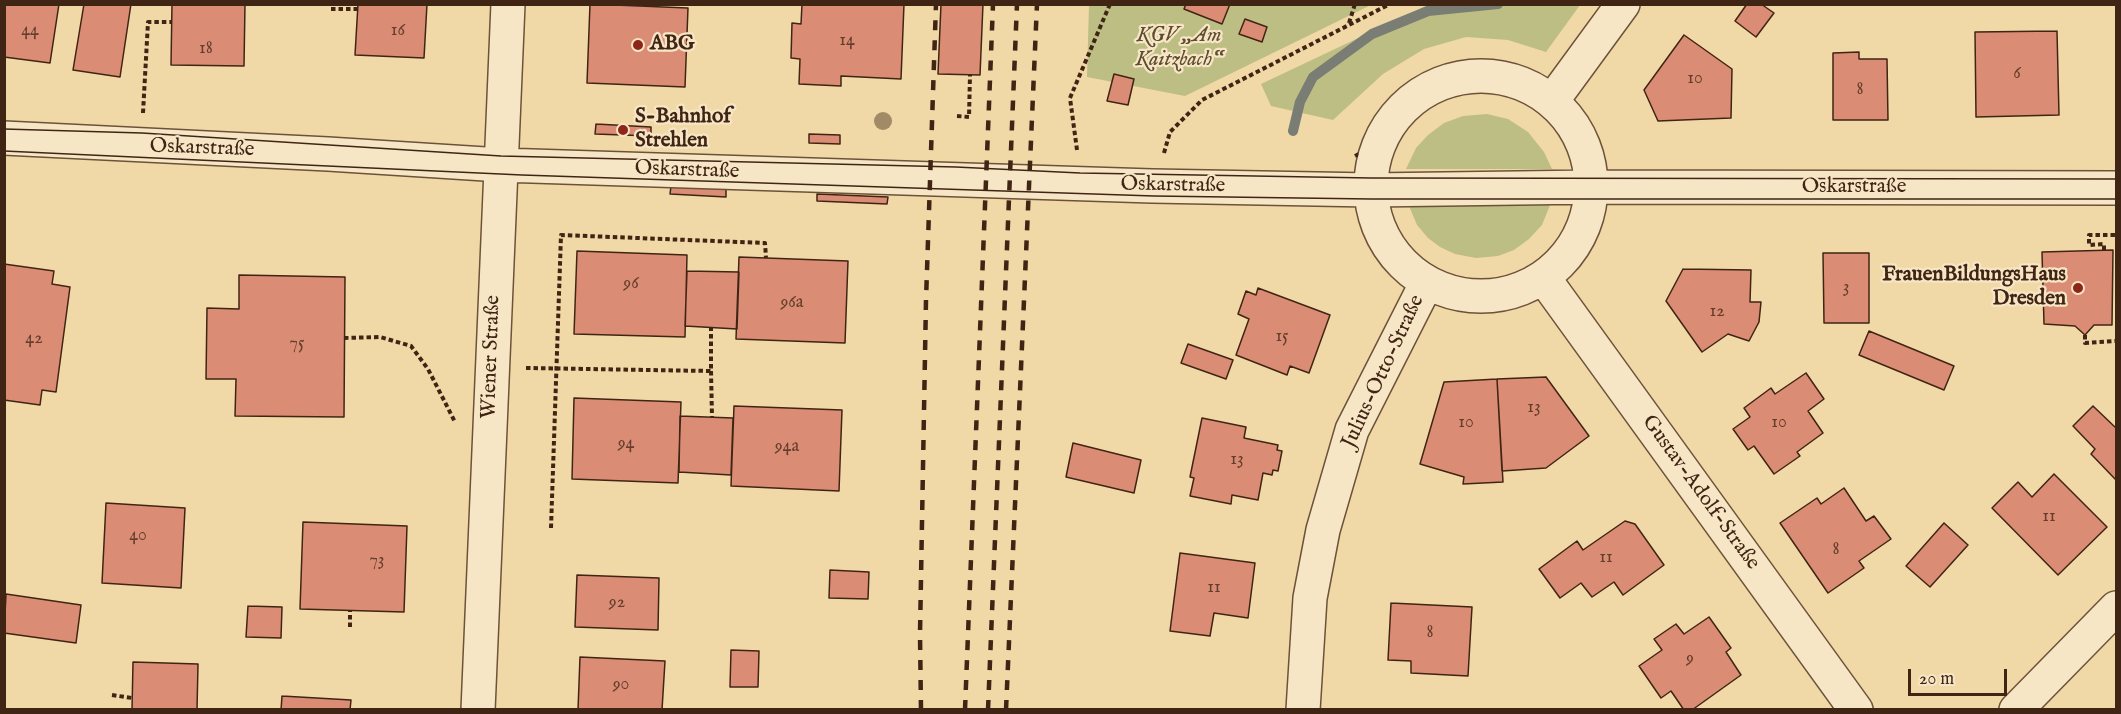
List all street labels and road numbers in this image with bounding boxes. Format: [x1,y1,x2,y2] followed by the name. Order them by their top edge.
[149,135,255,163] street label: Oskarstraße
[634,157,740,185] street label: Oskarstraße
[1120,172,1226,200] street label: Oskarstraße
[1802,175,1906,201] street label: Oskarstraße
[1337,291,1431,453] street label: Julius-Otto-Straße
[477,295,507,419] street label: Wiener Straße
[1635,411,1765,575] street label: Gustav-Adolf-Straße

